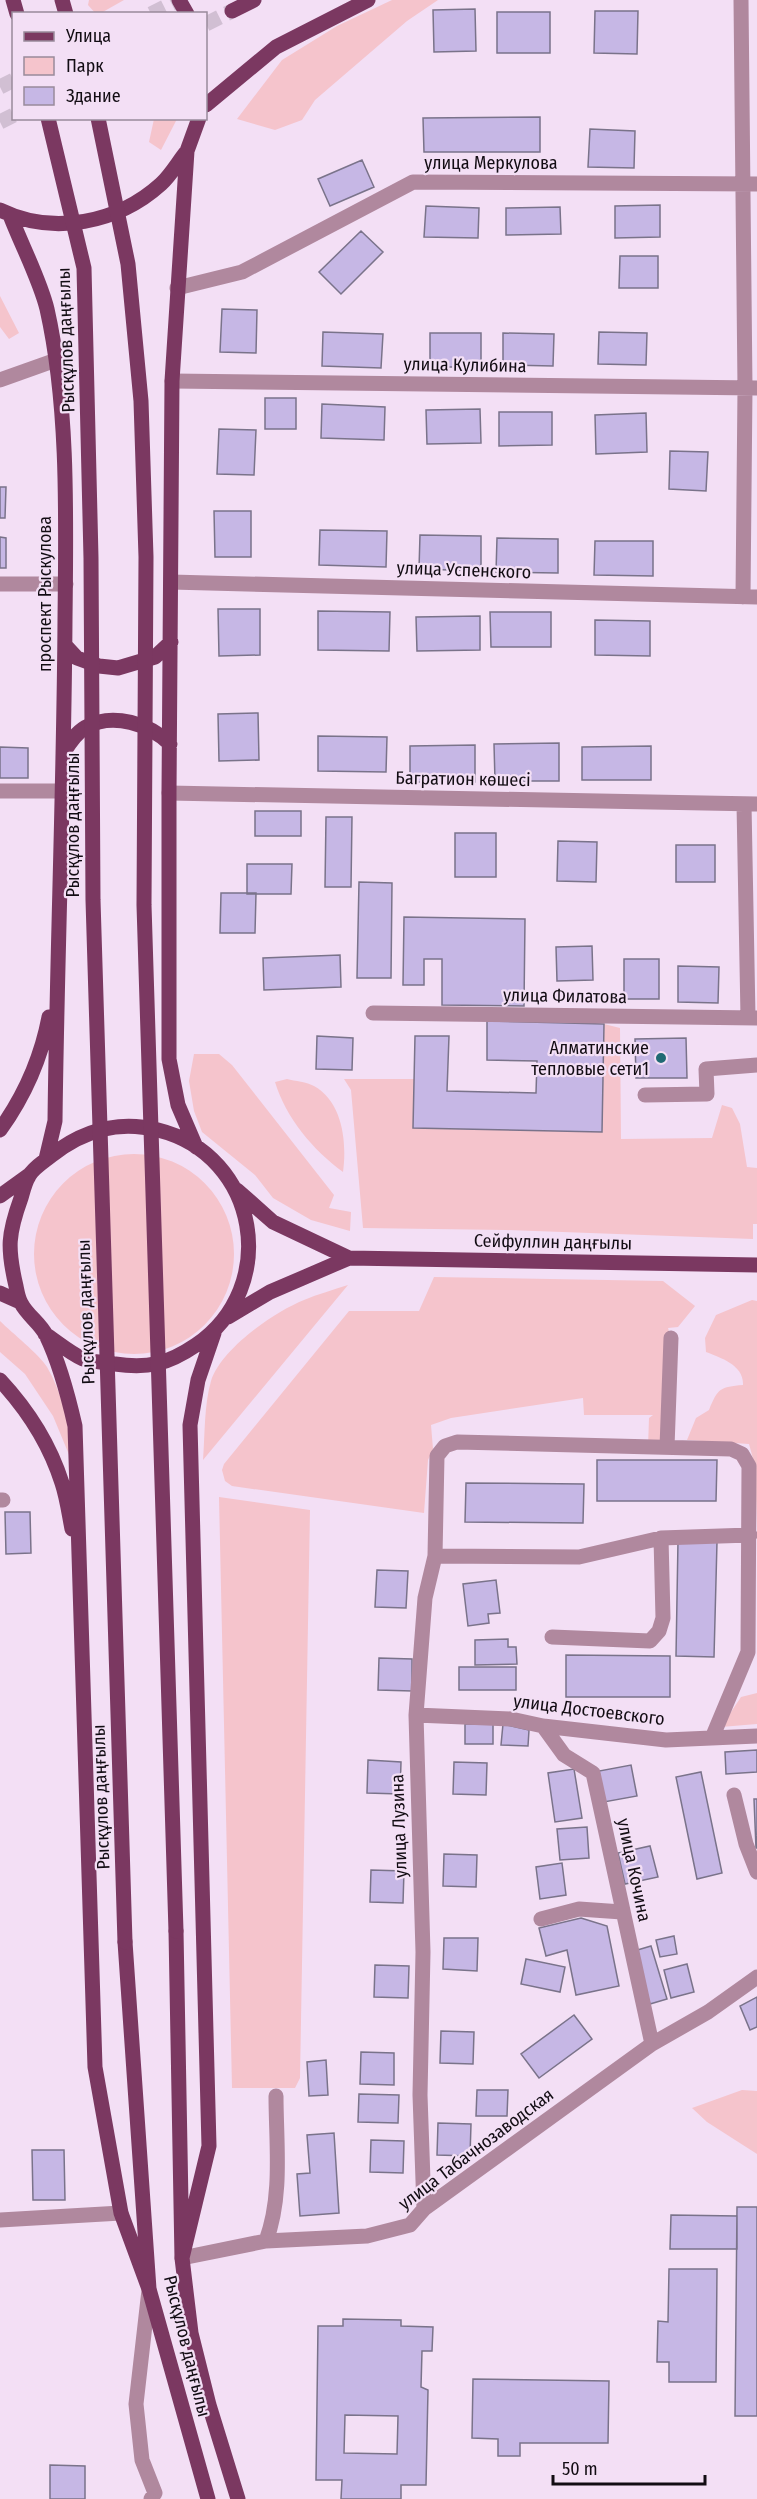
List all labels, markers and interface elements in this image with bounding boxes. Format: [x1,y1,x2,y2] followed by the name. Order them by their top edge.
[12,12,207,120] legend
[65,25,111,47] text: Улица
[66,55,104,77] text: Парк
[66,85,121,107] text: Здание
[424,152,558,174] street label: улица Меркулова
[52,267,80,413] street label: Рысқұлов даңғылы
[403,353,527,377] street label: улица Кулибина
[34,516,56,672] street label: проспект Рыскулова
[396,557,532,583] street label: улица Успенского
[62,753,84,897] street label: Рысқұлов даңғылы
[395,767,531,791] street label: Багратион көшесі
[503,984,627,1008] street label: улица Филатова
[531,1037,649,1080] place label: Алматинские тепловые сети1
[654,1051,668,1065] marker: Алматинские тепловые сети1
[474,1230,632,1254] street label: Сейфуллин даңғылы
[72,1239,100,1385] street label: Рысқұлов даңғылы
[512,1690,666,1730] street label: улица Достоевского
[87,1724,115,1870] street label: Рысқұлов даңғылы
[386,1774,412,1878] street label: улица Лузина
[612,1816,656,1924] street label: улица Кочина
[394,2083,558,2215] street label: улица Табачнозаводская
[159,2273,215,2419] street label: Рысқұлов даңғылы
[553,2448,704,2486] scale bar
[562,2458,598,2480] text: 50 m

